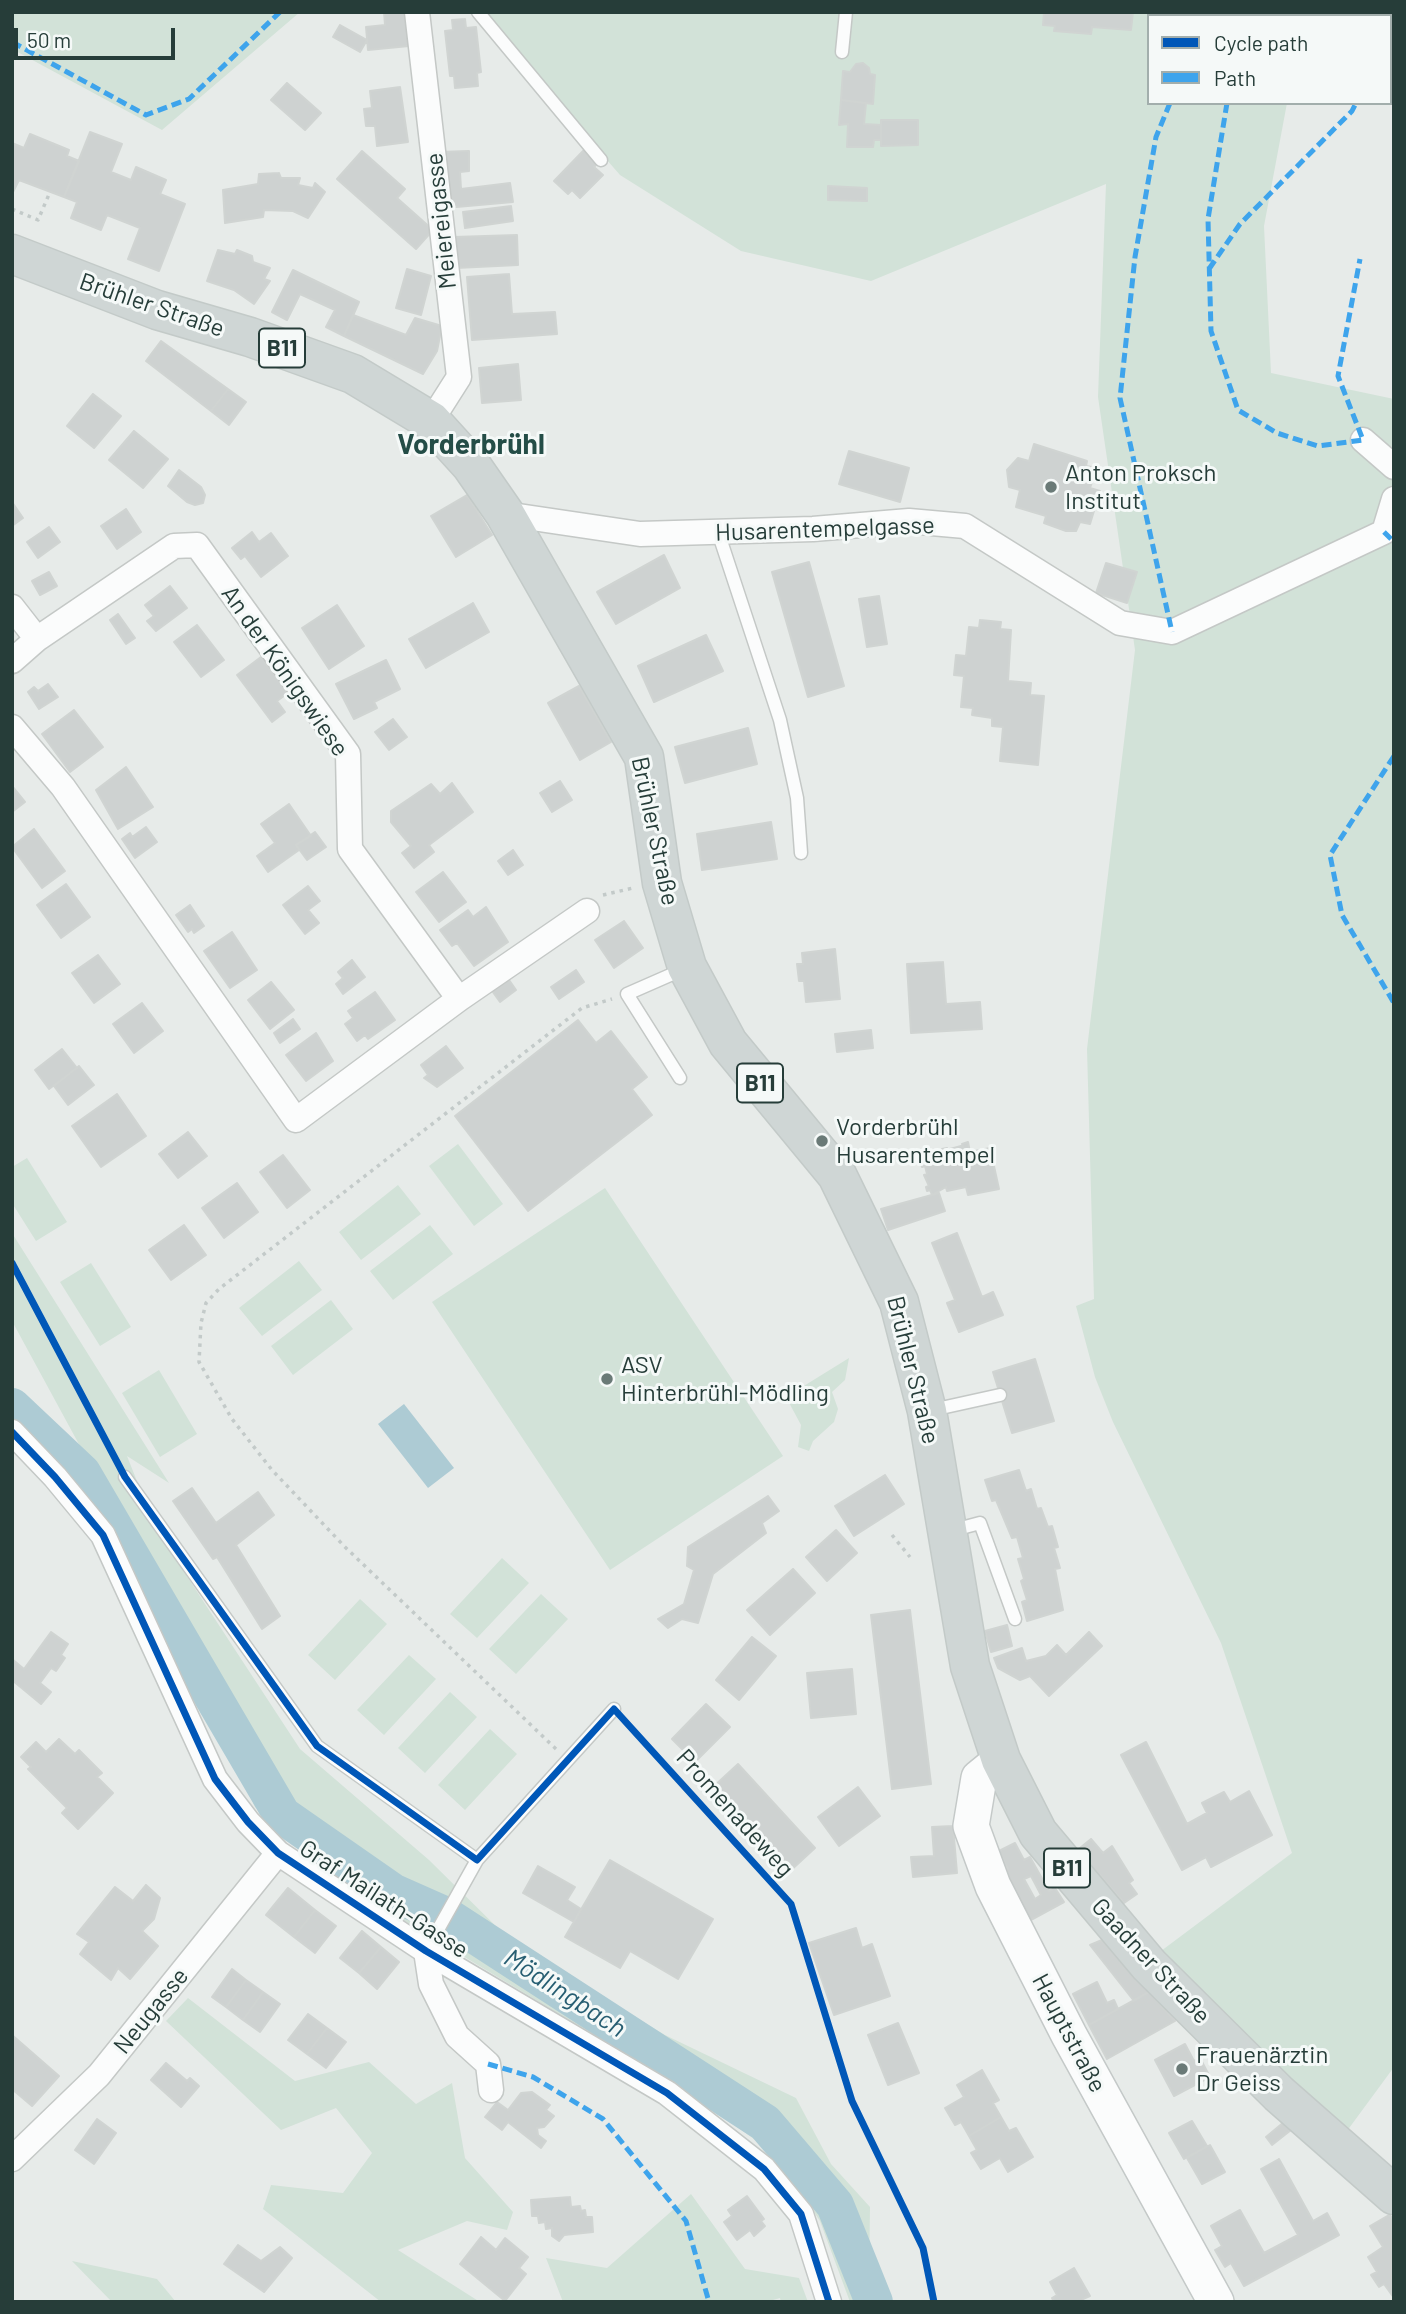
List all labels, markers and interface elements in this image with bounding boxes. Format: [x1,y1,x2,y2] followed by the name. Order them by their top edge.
[18,14,178,58] scale bar
[1147,14,1392,105] legend
[27,27,71,52] text: 50 m
[1214,30,1308,55] text: Cycle path
[1214,65,1256,90] text: Path
[420,151,462,291] street label: Meiereigasse
[76,267,228,343] street label: Brühler Straße
[259,328,305,368] road number: B11
[397,428,545,462] district label: Vorderbrühl
[1065,459,1216,515] place label: Anton Proksch Institut
[1043,479,1059,495] marker: Anton Proksch Institut
[715,511,935,547] street label: Husarentempelgasse
[215,580,355,762] street label: An der Königswiese
[625,754,685,908] street label: Brühler Straße
[737,1064,783,1102] road number: B11
[836,1113,995,1169] place label: Vorderbrühl Husarentempel
[814,1133,830,1149] marker: Vorderbrühl Husarentempel
[881,1293,945,1447] street label: Brühler Straße
[621,1351,829,1407] place label: ASV Hinterbrühl-Mödling
[599,1371,615,1387] marker: ASV Hinterbrühl-Mödling
[670,1743,800,1883] street label: Promenadeweg
[294,1834,474,1964] street label: Graf Mailath-Gasse
[1044,1848,1090,1887] road number: B11
[1086,1892,1216,2030] street label: Gaadner Straße
[498,1942,632,2044] water label: Mödlingbach
[108,1962,194,2060] street label: Neugasse
[1026,1969,1112,2097] street label: Hauptstraße
[1196,2041,1328,2097] place label: Frauenärztin Dr Geiss
[1174,2061,1190,2077] marker: Frauenärztin Dr Geiss

